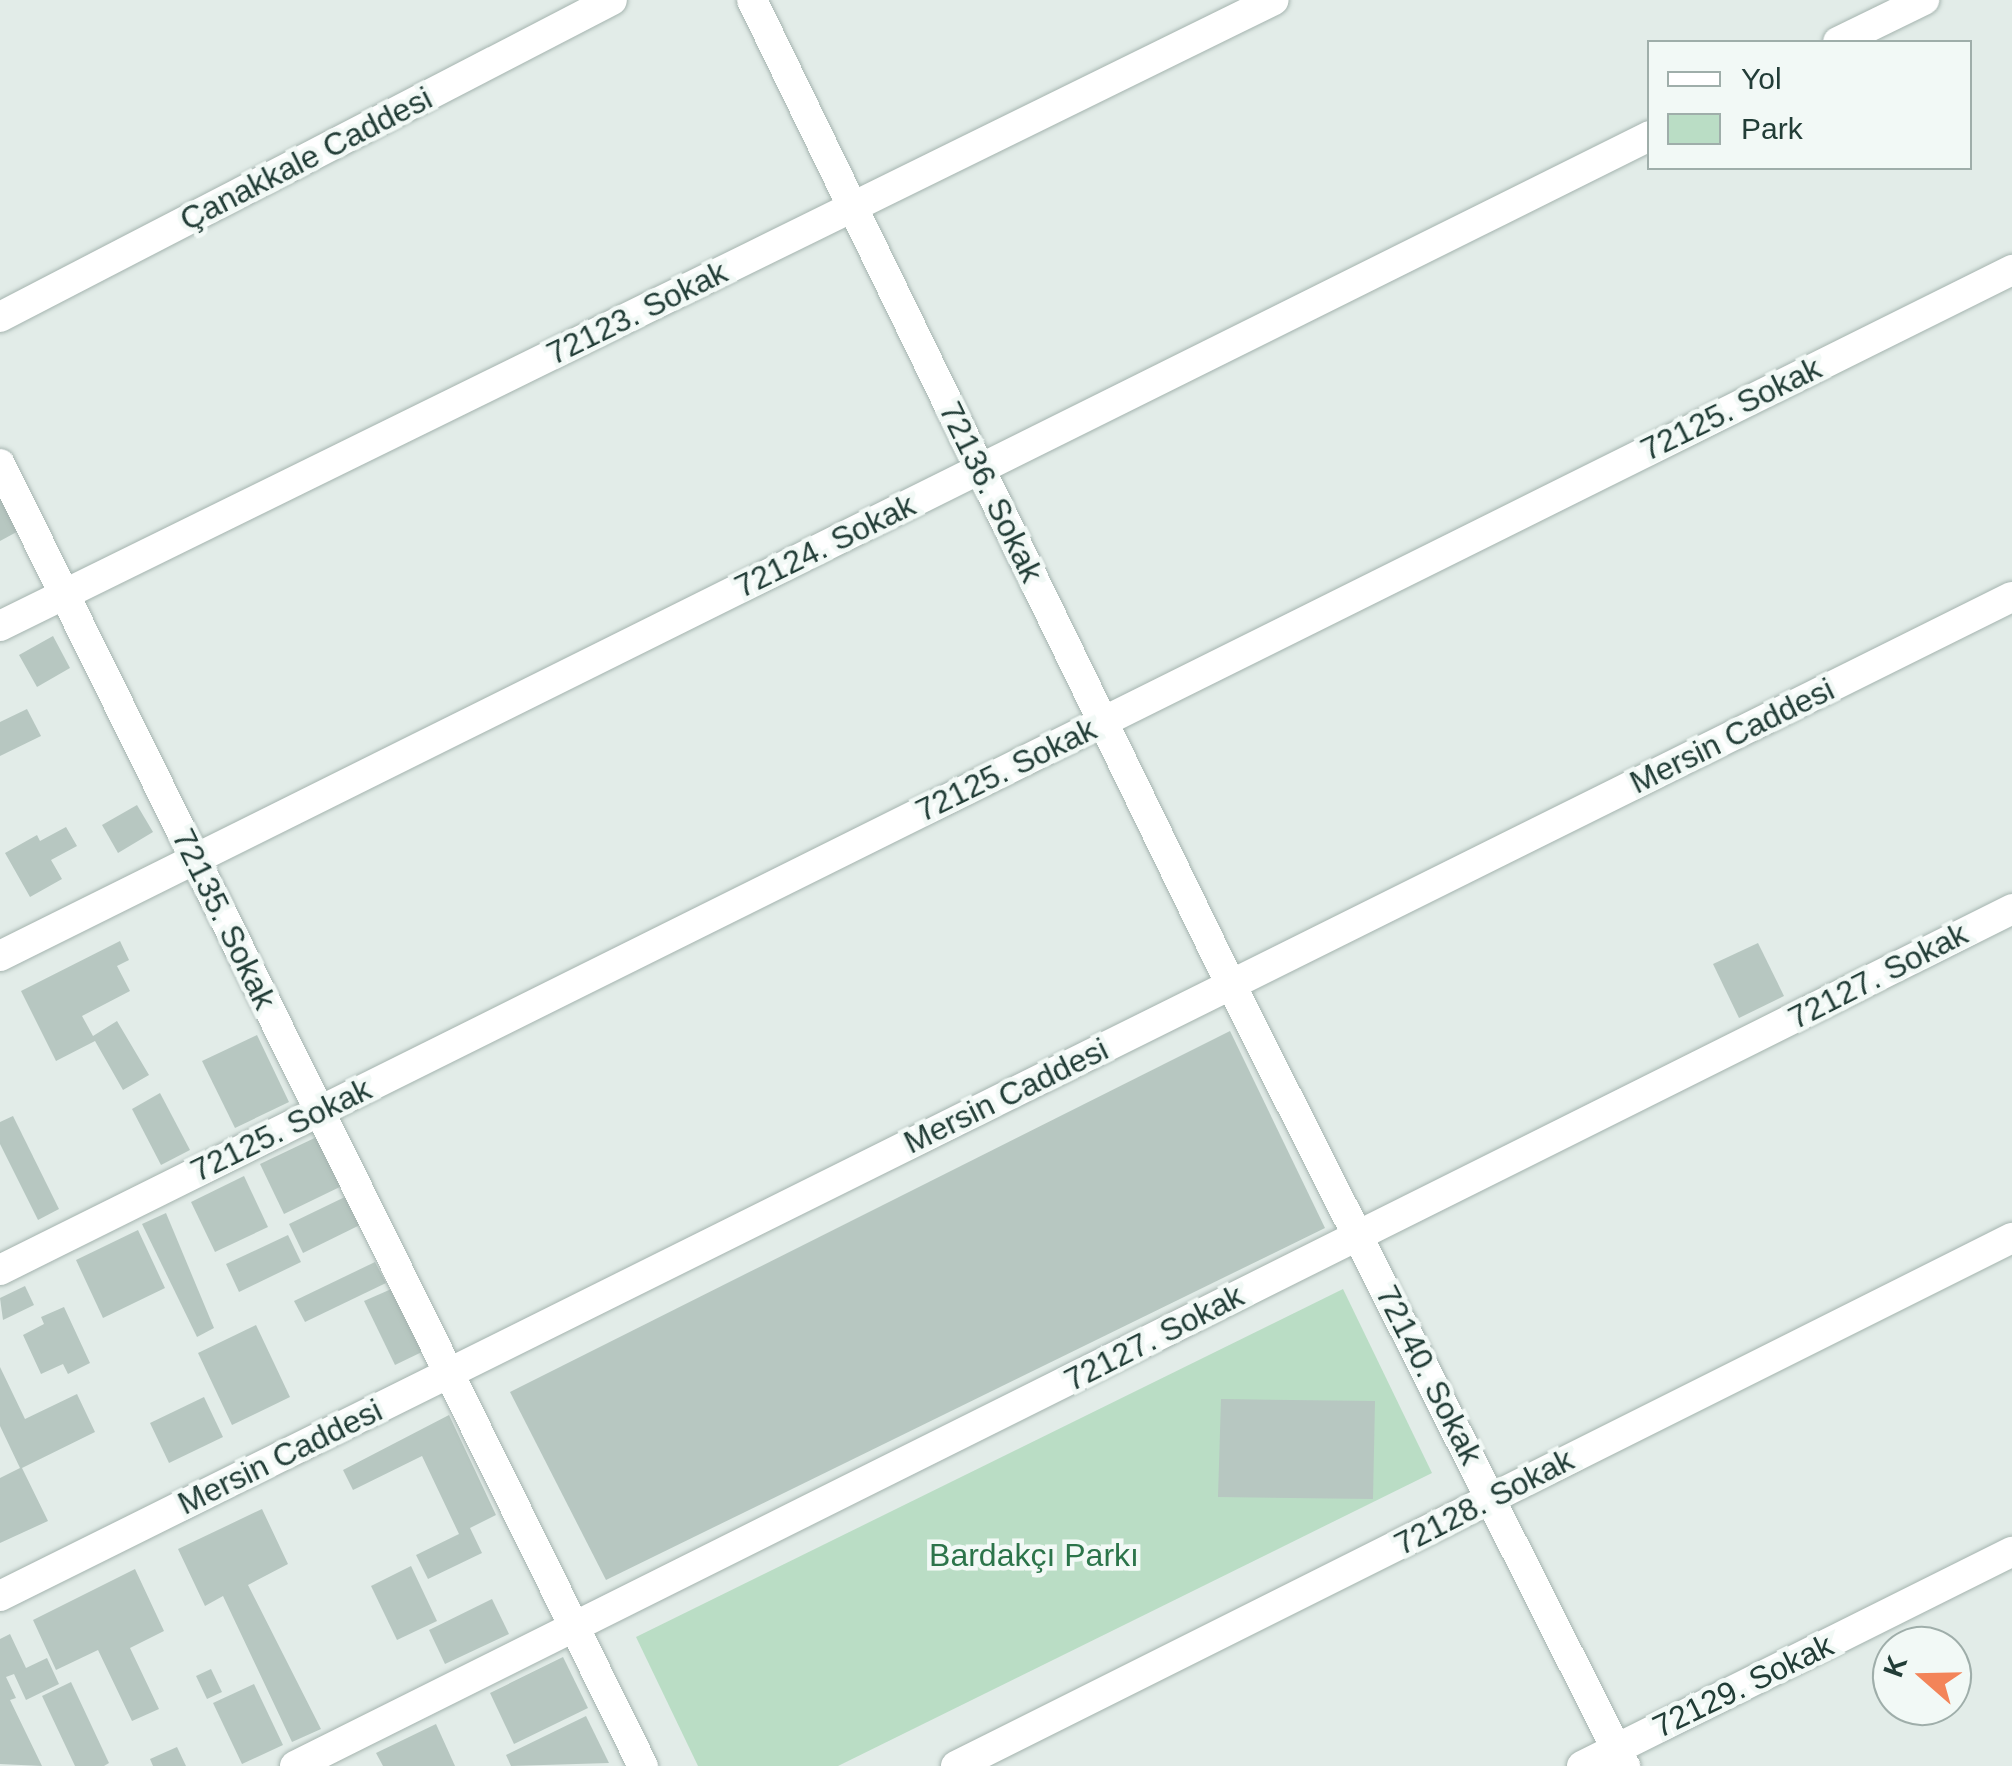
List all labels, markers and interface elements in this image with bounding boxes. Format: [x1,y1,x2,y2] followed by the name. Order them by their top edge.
[1647,40,1972,170] legend
[1741,62,1782,95] text: Yol
[174,79,438,239] street label: Çanakkale Caddesi
[1741,112,1803,145] text: Park
[541,253,733,373] street label: 72123. Sokak
[1635,349,1827,469] street label: 72125. Sokak
[931,396,1051,588] street label: 72136. Sokak
[729,486,921,606] street label: 72124. Sokak
[1624,670,1840,802] street label: Mersin Caddesi
[910,710,1102,830] street label: 72125. Sokak
[164,823,284,1015] street label: 72135. Sokak
[1782,914,1974,1038] street label: 72127. Sokak
[898,1030,1114,1162] street label: Mersin Caddesi
[185,1070,377,1190] street label: 72125. Sokak
[1058,1276,1250,1400] street label: 72127. Sokak
[1367,1279,1491,1471] street label: 72140. Sokak
[172,1391,388,1523] street label: Mersin Caddesi
[1388,1440,1580,1564] street label: 72128. Sokak
[929,1536,1139,1574] park label: Bardakçı Parkı
[1647,1626,1839,1746] street label: 72129. Sokak
[1872,1626,1972,1726] north arrow
[1877,1651,1913,1681] text: K

